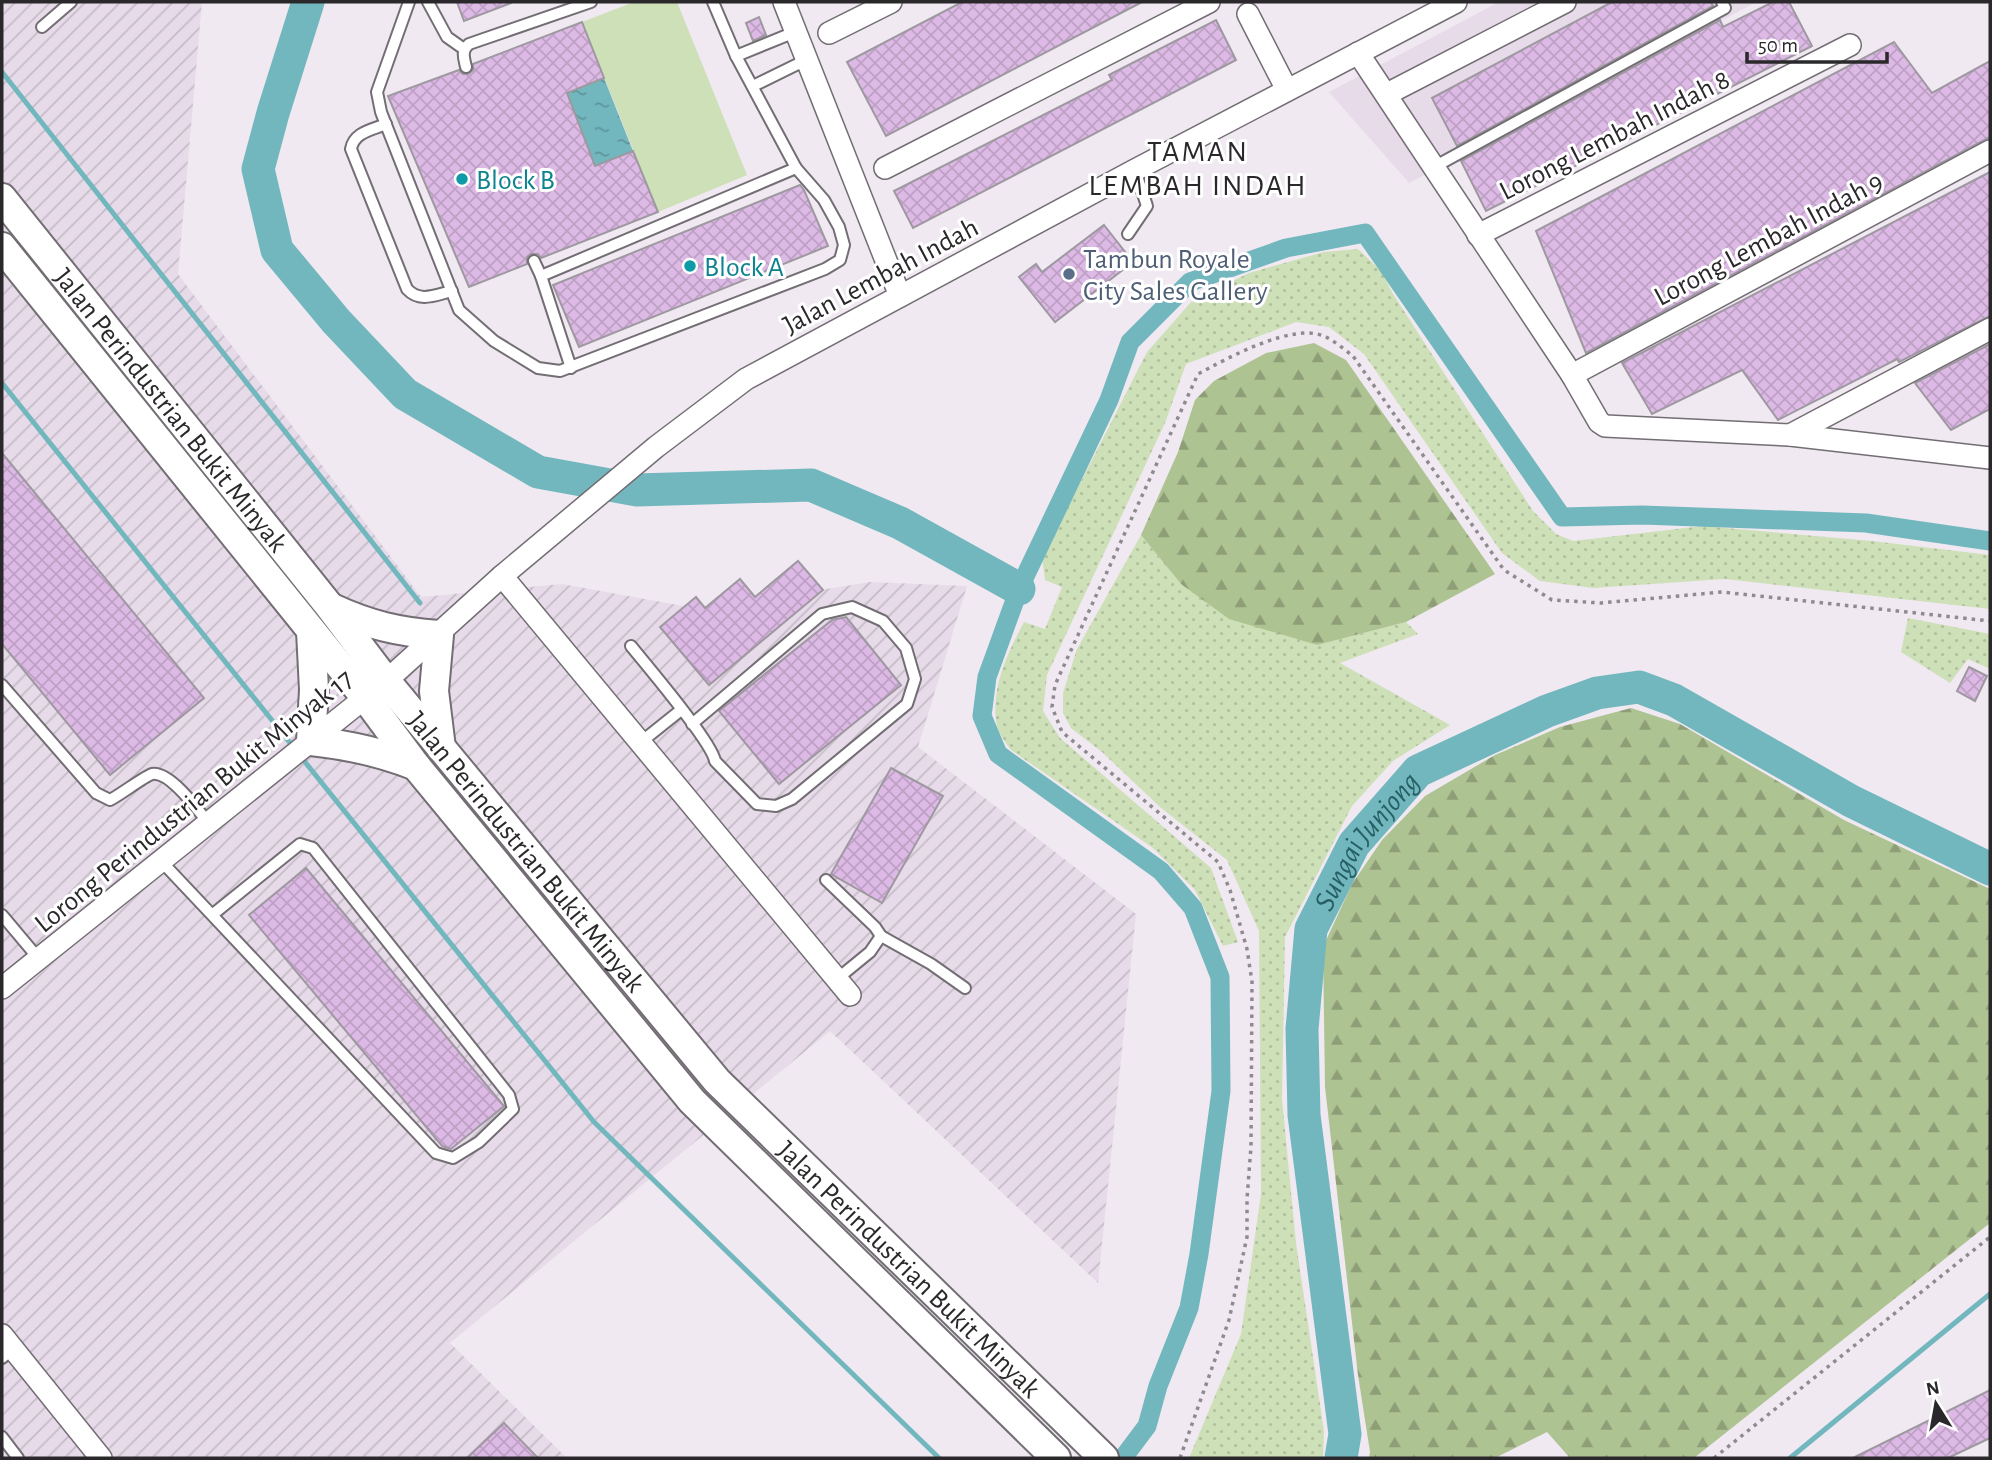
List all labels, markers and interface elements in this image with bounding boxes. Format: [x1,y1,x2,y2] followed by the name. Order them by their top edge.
[1747,21,1887,65] scale bar
[1758,35,1798,56] text: 50 m
[1495,66,1735,206] street label: Lorong Lembah Indah 8
[1089,137,1307,201] district label: TAMAN LEMBAH INDAH
[476,167,555,195] place label: Block B
[1650,168,1888,312] street label: Lorong Lembah Indah 9
[454,171,470,187] marker: Block B
[779,214,983,340] street label: Jalan Lembah Indah
[1083,246,1268,306] place label: Tambun Royale City Sales Gallery
[704,254,784,282] place label: Block A
[682,258,698,274] marker: Block A
[48,264,292,558] street label: Jalan Perindustrian Bukit Minyak
[1061,266,1077,282] marker: Tambun Royale City Sales Gallery
[30,665,359,938] street label: Lorong Perindustrian Bukit Minyak 17
[402,707,649,998] street label: Jalan Perindustrian Bukit Minyak
[1309,767,1426,915] water label: Sungai Junjong
[771,1136,1045,1404] street label: Jalan Perindustrian Bukit Minyak
[1901,1369,1971,1439] north arrow
[1925,1378,1941,1399] text: N

